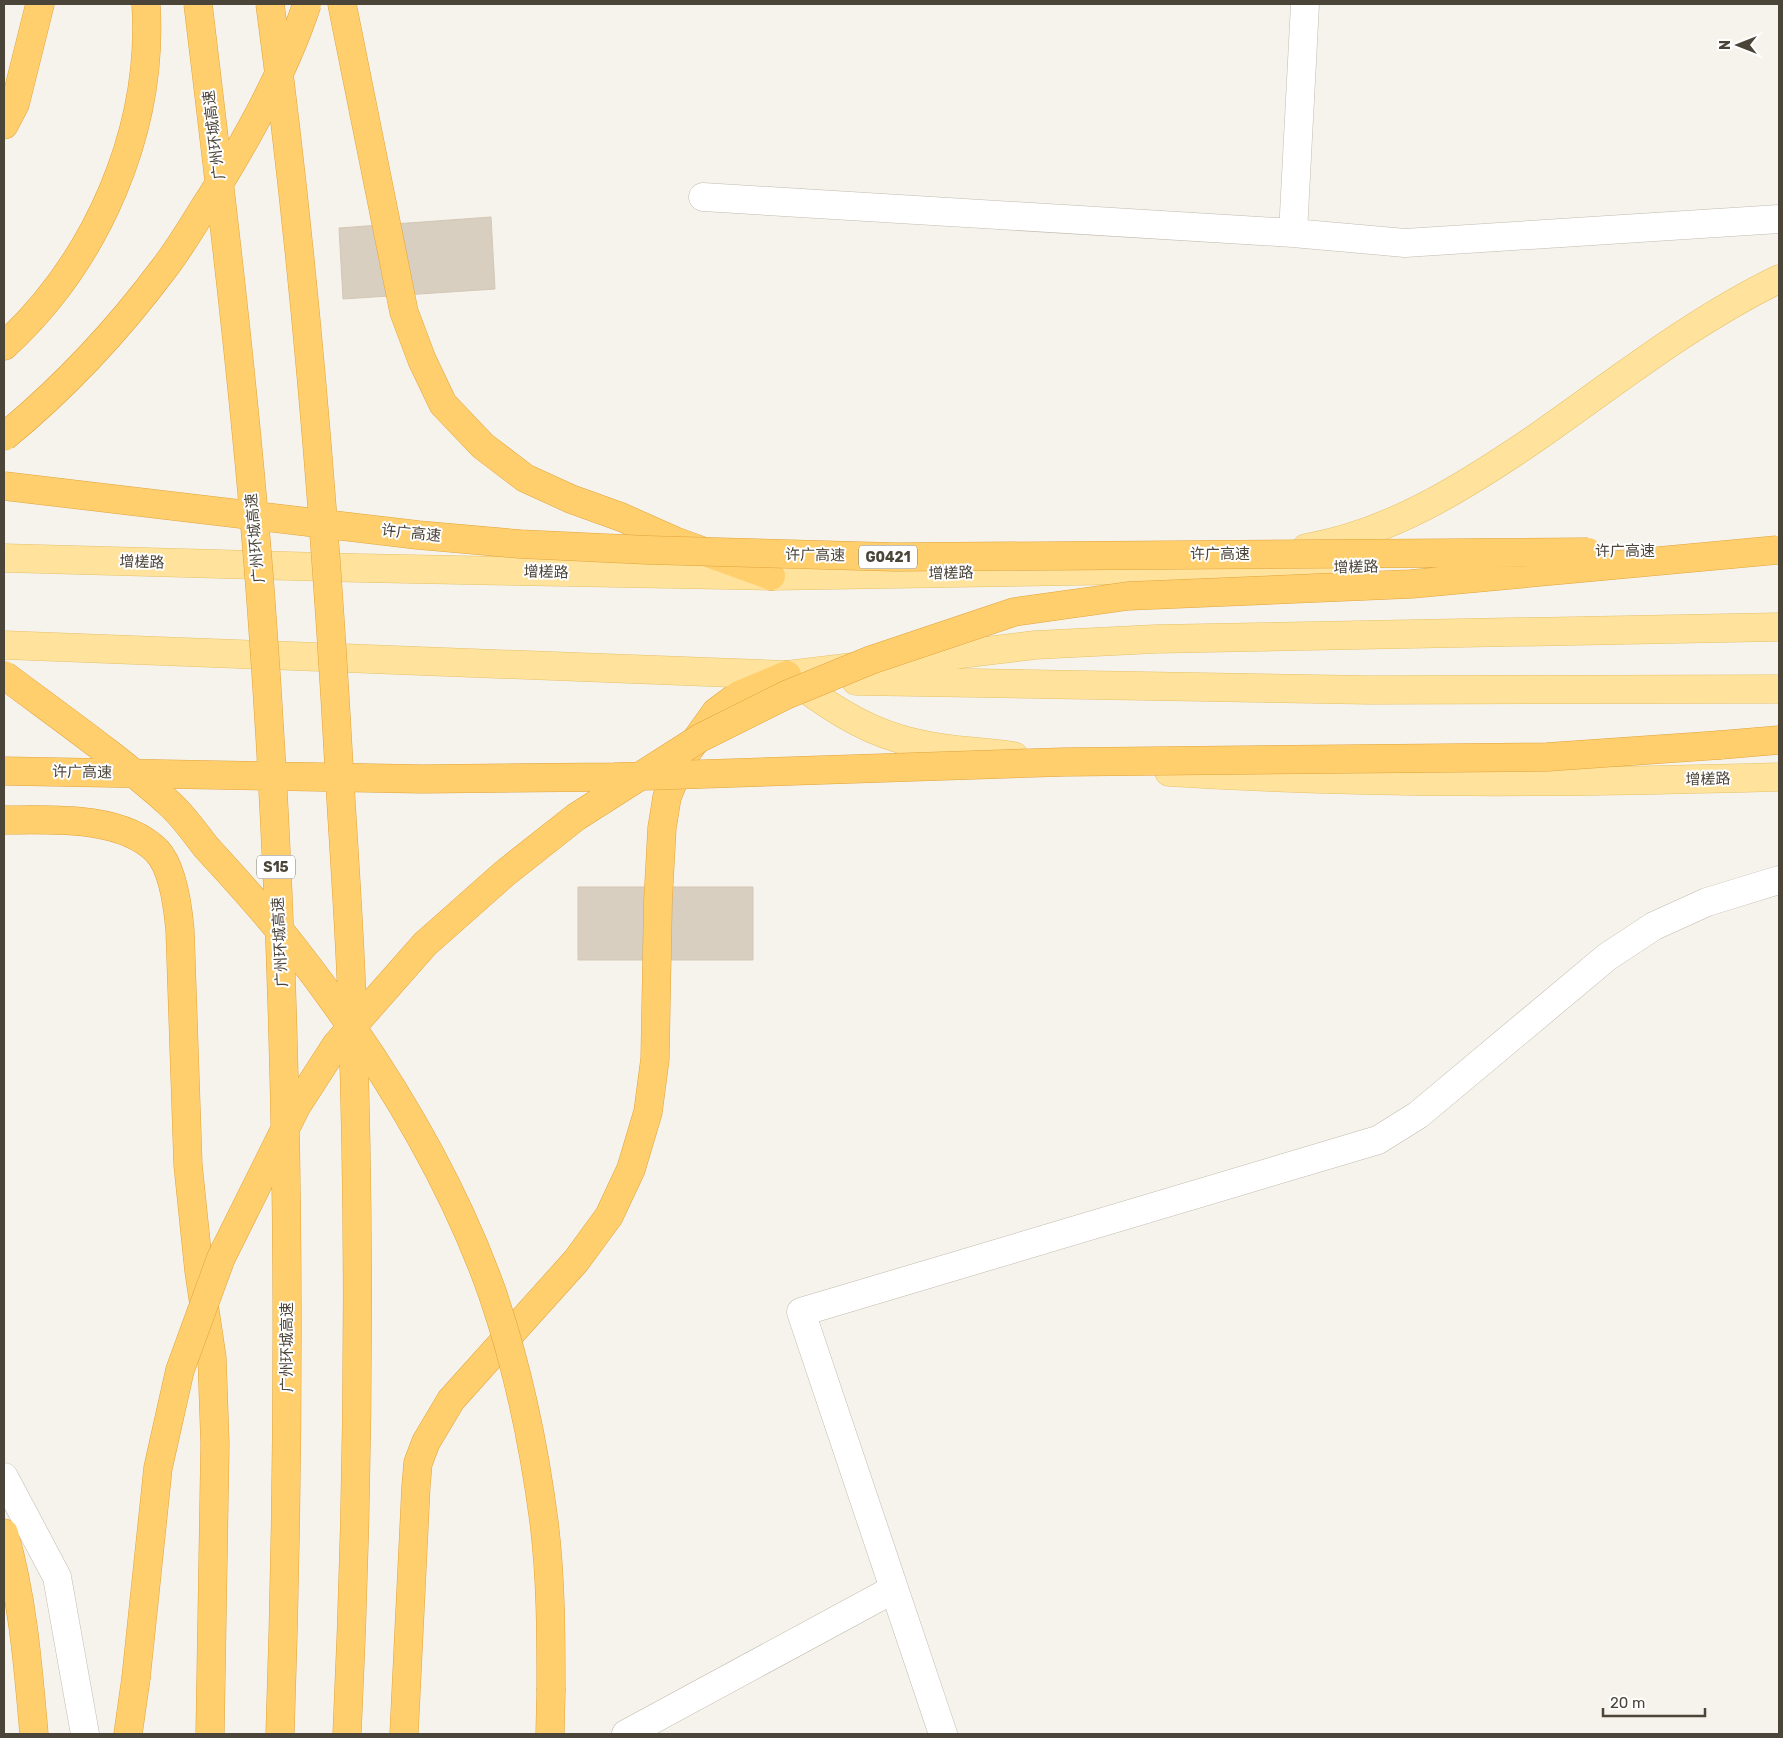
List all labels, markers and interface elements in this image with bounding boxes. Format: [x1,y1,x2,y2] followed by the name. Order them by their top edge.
[1713,20,1763,70] north arrow
[1717,40,1734,50] text: N
[200,89,228,181] street label: 广州环城高速
[242,492,268,584] street label: 广州环城高速
[380,521,442,545] street label: 许广高速
[1595,542,1655,560] street label: 许广高速
[785,545,845,565] street label: 许广高速
[1190,545,1250,563] street label: 许广高速
[859,546,917,568] road number: G0421
[119,552,165,572] street label: 增槎路
[1333,558,1379,576] street label: 增槎路
[523,563,569,581] street label: 增槎路
[928,564,974,582] street label: 增槎路
[52,762,112,782] street label: 许广高速
[1685,770,1731,788] street label: 增槎路
[257,856,295,879] road number: S15
[269,897,291,987] street label: 广州环城高速
[278,1302,296,1392] street label: 广州环城高速
[1603,1686,1706,1718] scale bar
[1610,1694,1645,1712] text: 20 m

